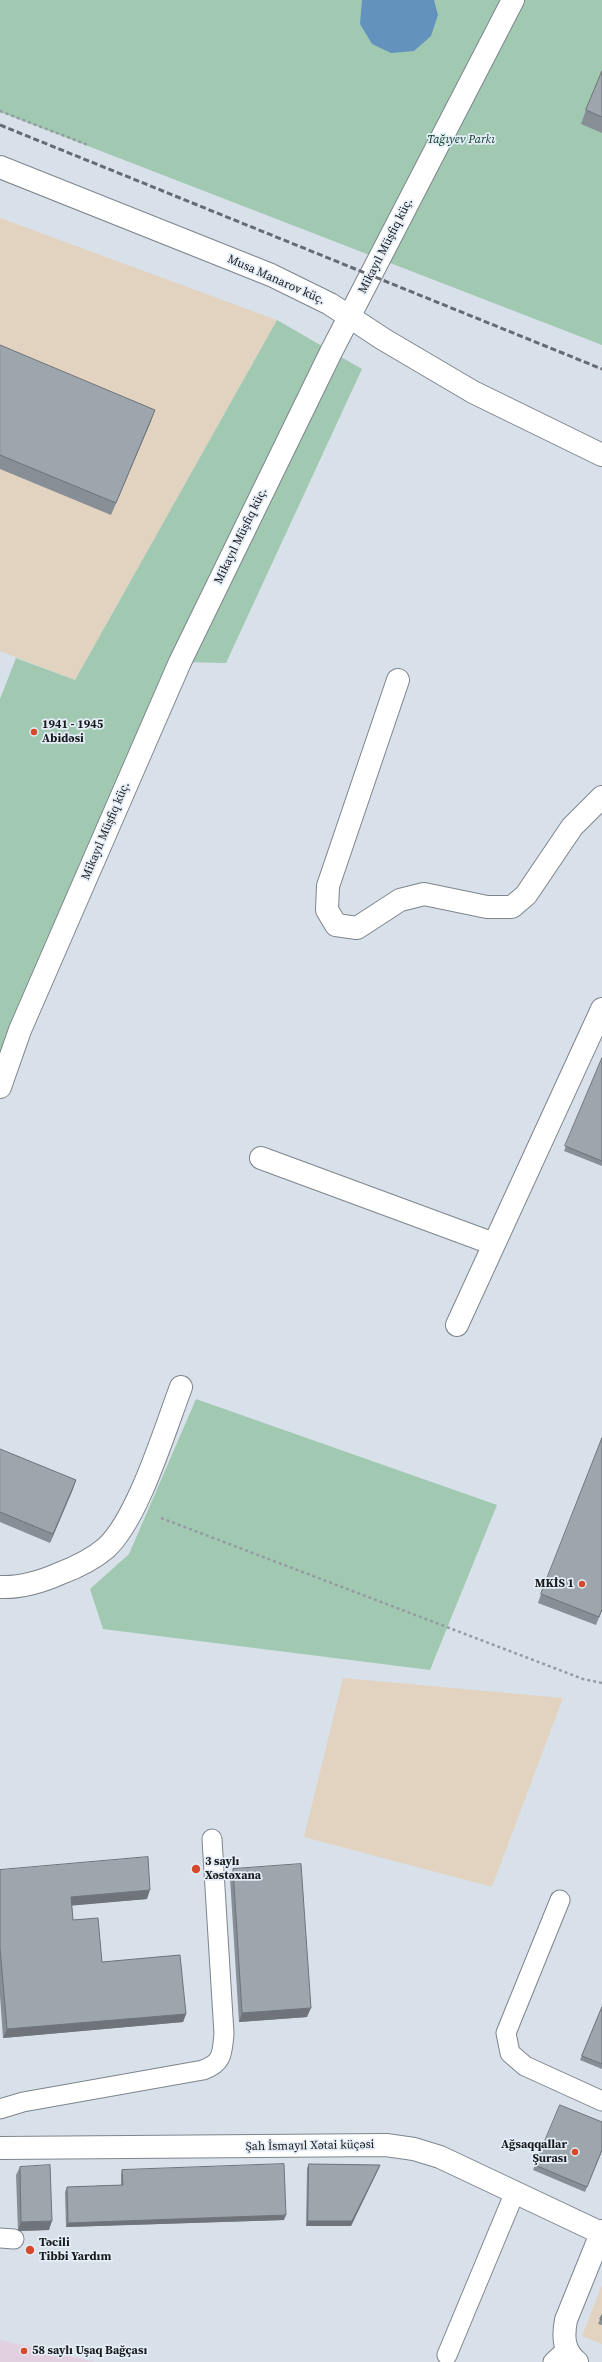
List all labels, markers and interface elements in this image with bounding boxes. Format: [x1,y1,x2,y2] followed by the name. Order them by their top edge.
[427,133,495,147] park label: Tağıyev Parkı
[356,196,416,296] street label: Mikayıl Müşfiq küç.
[225,252,327,308] street label: Musa Manarov küç.
[211,485,271,587] street label: Mikayıl Müşfiq küç.
[42,718,103,746] place label: 1941 - 1945 Abidəsi
[29,727,39,737] marker: 1941 - 1945 Abidəsi
[79,780,133,882] street label: Mikayıl Müşfiq küç.
[535,1577,574,1591] place label: MKİS 1
[577,1579,587,1589] marker: MKİS 1
[205,1855,261,1883] place label: 3 saylı Xəstəxana
[190,1863,202,1875] marker: 3 saylı Xəstəxana
[245,2138,375,2154] street label: Şah İsmayıl Xətai küçəsi
[501,2138,567,2166] place label: Ağsaqqallar Şurası
[570,2147,580,2157] marker: Ağsaqqallar Şurası
[39,2236,111,2264] place label: Təcili Tibbi Yardım
[24,2244,36,2256] marker: Təcili Tibbi Yardım
[32,2344,147,2358] place label: 58 saylı Uşaq Bağçası
[19,2346,29,2356] marker: 58 saylı Uşaq Bağçası

